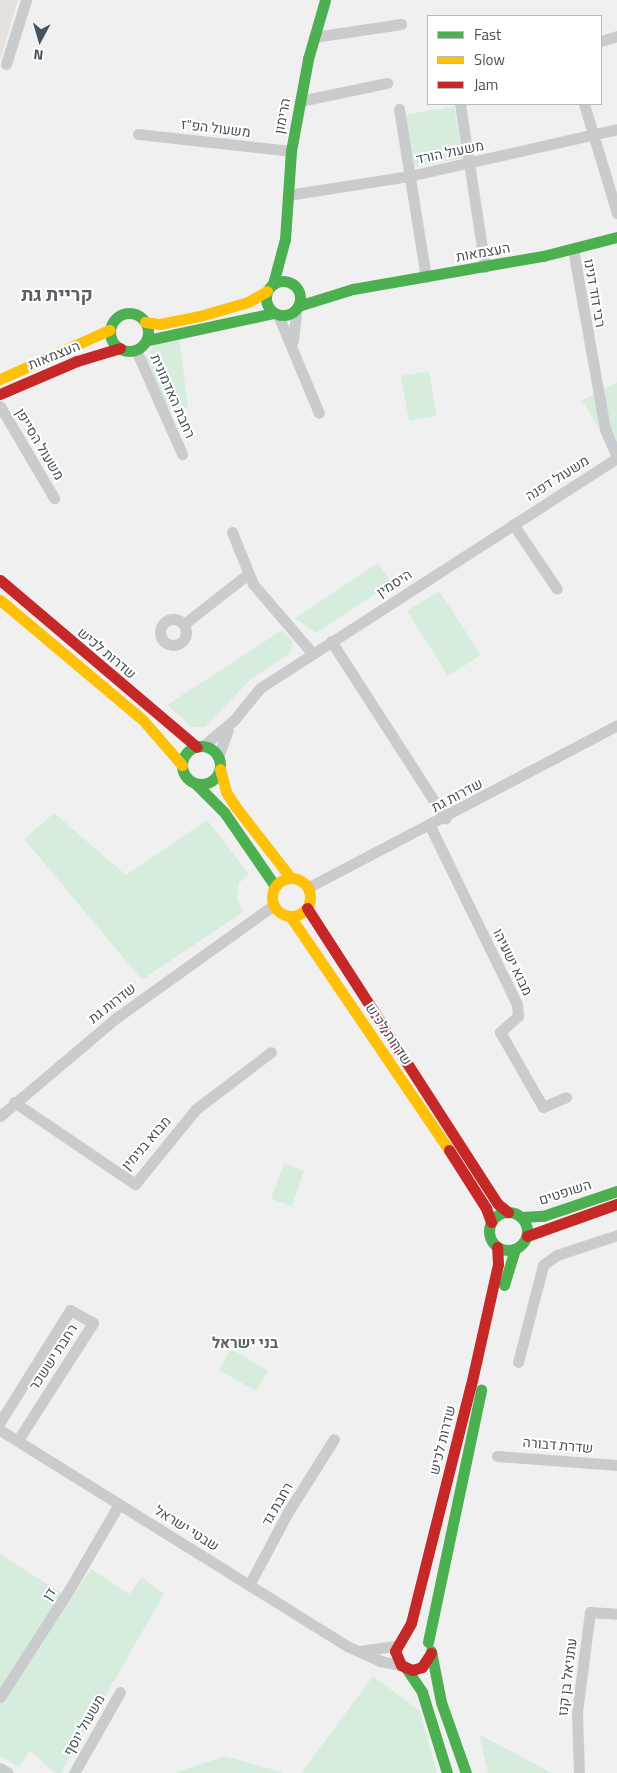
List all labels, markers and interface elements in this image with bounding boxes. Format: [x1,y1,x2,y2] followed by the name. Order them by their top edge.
[15,15,65,65] north arrow
[427,15,602,105] legend
[474,23,501,46] text: Fast
[32,44,44,66] text: N
[474,48,505,71] text: Slow
[474,73,498,96] text: Jam
[270,97,294,135] street label: הרימון
[180,115,252,141] street label: משעול הפ"ז
[414,137,486,167] street label: משעול הורד
[455,239,511,265] street label: העצמאות
[581,257,609,329] street label: רבי דוד דנינו
[21,283,93,305] district label: קריית גת
[25,337,83,373] street label: העצמאות
[147,351,199,441] street label: רחבת האדמונית
[12,405,68,483] street label: משעול הסייפן
[522,452,592,504] street label: משעול דפנה
[373,565,415,601] street label: היסמין
[74,624,140,682] street label: שדרות לכיש
[429,775,485,815] street label: שדרות גת
[490,926,536,998] street label: מבוא ישעיהו
[85,979,139,1027] street label: שדרות גת
[362,1000,416,1068] street label: שדרות לכיש
[118,1112,174,1174] street label: מבוא בנימין
[537,1176,593,1208] street label: השופטים
[25,1321,81,1393] street label: רחבת יששכר
[212,1334,278,1352] district label: בני ישראל
[425,1403,459,1477] street label: שדרות לכיש
[522,1434,594,1456] street label: שדרת דבורה
[258,1479,296,1529] street label: רחבת גד
[152,1502,222,1554] street label: שבטי ישראל
[39,1585,59,1603] street label: דן
[554,1637,580,1717] street label: עתניאל בן קנז
[60,1691,108,1759] street label: משעול יוסף

